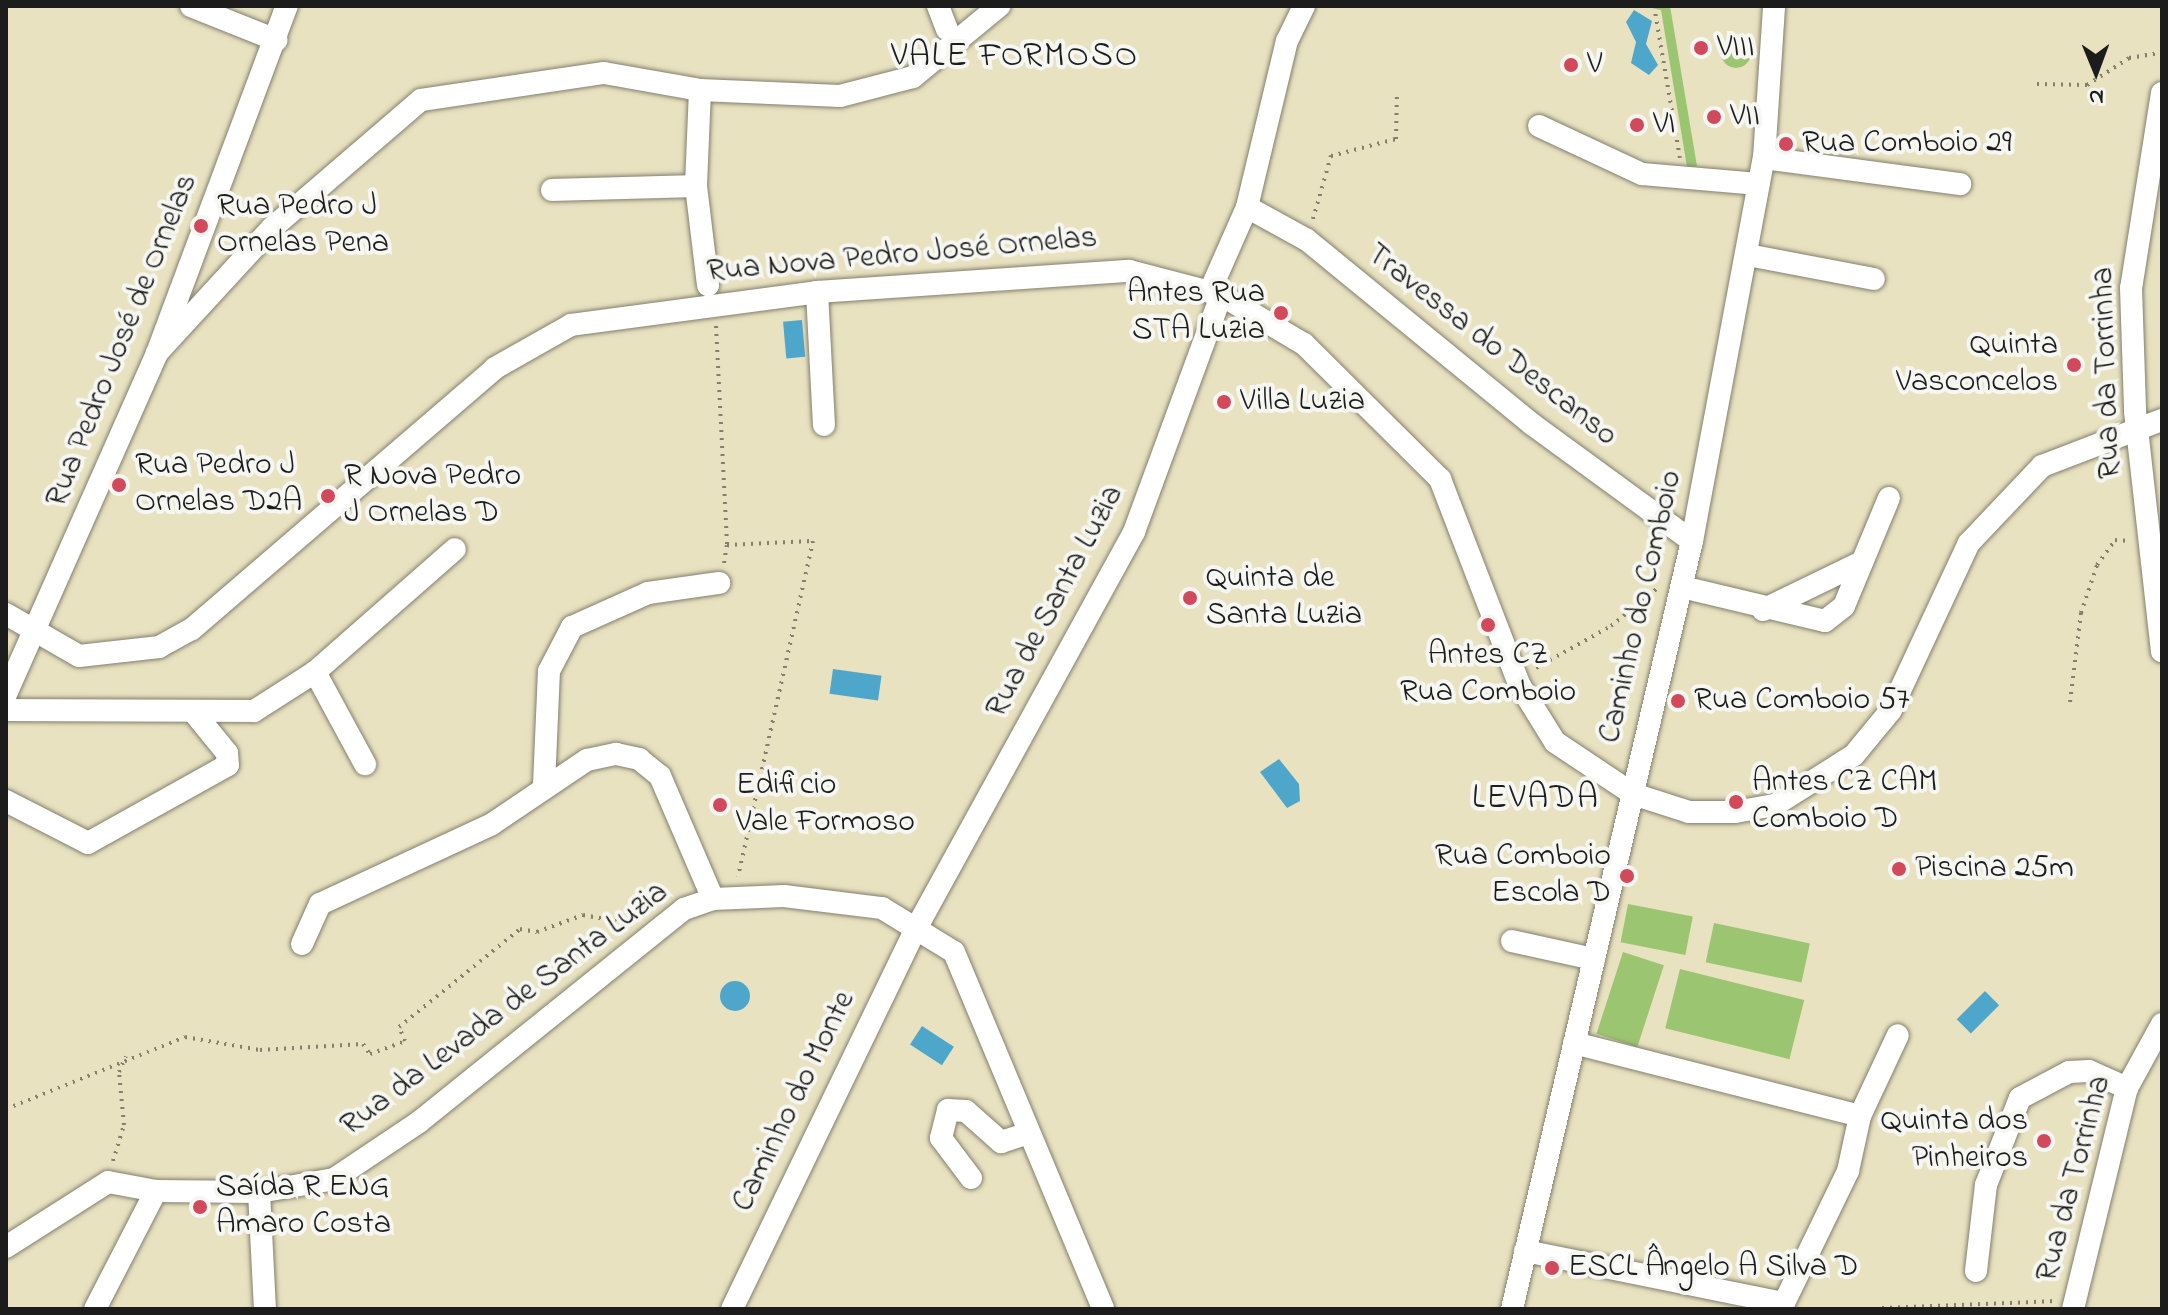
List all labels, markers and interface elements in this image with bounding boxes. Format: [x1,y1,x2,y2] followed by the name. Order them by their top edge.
[1717,29,1755,67] place label: VIII
[2056,32,2136,112] north arrow
[891,38,1139,78] district label: VALE FORMOSO
[1692,39,1710,57] marker: VIII
[1587,46,1602,84] place label: V
[1562,56,1580,74] marker: V
[2089,80,2104,112] text: N
[1730,98,1760,136] place label: VII
[1653,106,1676,144] place label: VI
[1705,108,1723,126] marker: VII
[1628,116,1646,134] marker: VI
[1802,125,2012,163] place label: Rua Comboio 29
[1777,135,1795,153] marker: Rua Comboio 29
[39,169,207,513] street label: Rua Pedro José de Ornelas
[217,189,389,264] place label: Rua Pedro J Ornelas Pena
[192,217,210,235] marker: Rua Pedro J Ornelas Pena
[705,220,1099,292] street label: Rua Nova Pedro José Ornelas
[1358,236,1624,456] street label: Travessa do Descanso
[2085,266,2131,480] street label: Rua da Torrinha
[1127,276,1265,351] place label: Antes Rua STA Luzia
[1272,304,1290,322] marker: Antes Rua STA Luzia
[1896,328,2058,403] place label: Quinta Vasconcelos
[2065,356,2083,374] marker: Quinta Vasconcelos
[1240,383,1365,421] place label: Villa Luzia
[1215,393,1233,411] marker: Villa Luzia
[135,448,302,523] place label: Rua Pedro J Ornelas D2A
[344,459,521,534] place label: R Nova Pedro J Ornelas D
[1592,467,1692,747] street label: Caminho do Comboio
[110,476,128,494] marker: Rua Pedro J Ornelas D2A
[979,479,1133,725] street label: Rua de Santa Luzia
[319,487,337,505] marker: R Nova Pedro J Ornelas D
[1206,561,1362,636] place label: Quinta de Santa Luzia
[1181,589,1199,607] marker: Quinta de Santa Luzia
[1479,616,1497,634] marker: Antes CZ Rua Comboio
[1400,638,1576,713] place label: Antes CZ Rua Comboio
[1694,682,1910,720] place label: Rua Comboio 57
[1669,692,1687,710] marker: Rua Comboio 57
[1752,765,1937,840] place label: Antes CZ CAM Comboio D
[736,768,915,843] place label: Edificio Vale Formoso
[1472,780,1600,820] district label: LEVADA
[1727,793,1745,811] marker: Antes CZ CAM Comboio D
[711,796,729,814] marker: Edificio Vale Formoso
[1435,839,1611,914] place label: Rua Comboio Escola D
[1915,850,2074,888] place label: Piscina 25m
[1890,860,1908,878] marker: Piscina 25m
[1618,867,1636,885] marker: Rua Comboio Escola D
[334,874,676,1146] street label: Rua da Levada de Santa Luzia
[725,985,865,1219] street label: Caminho do Monte
[2029,1072,2121,1286] street label: Rua da Torrinha
[1881,1104,2028,1179] place label: Quinta dos Pinheiros
[2035,1132,2053,1150] marker: Quinta dos Pinheiros
[216,1170,391,1245] place label: Saída R ENG Amaro Costa
[191,1198,209,1216] marker: Saída R ENG Amaro Costa
[1568,1249,1858,1287] place label: ESCL Ângelo A Silva D
[1543,1259,1561,1277] marker: ESCL Ângelo A Silva D

